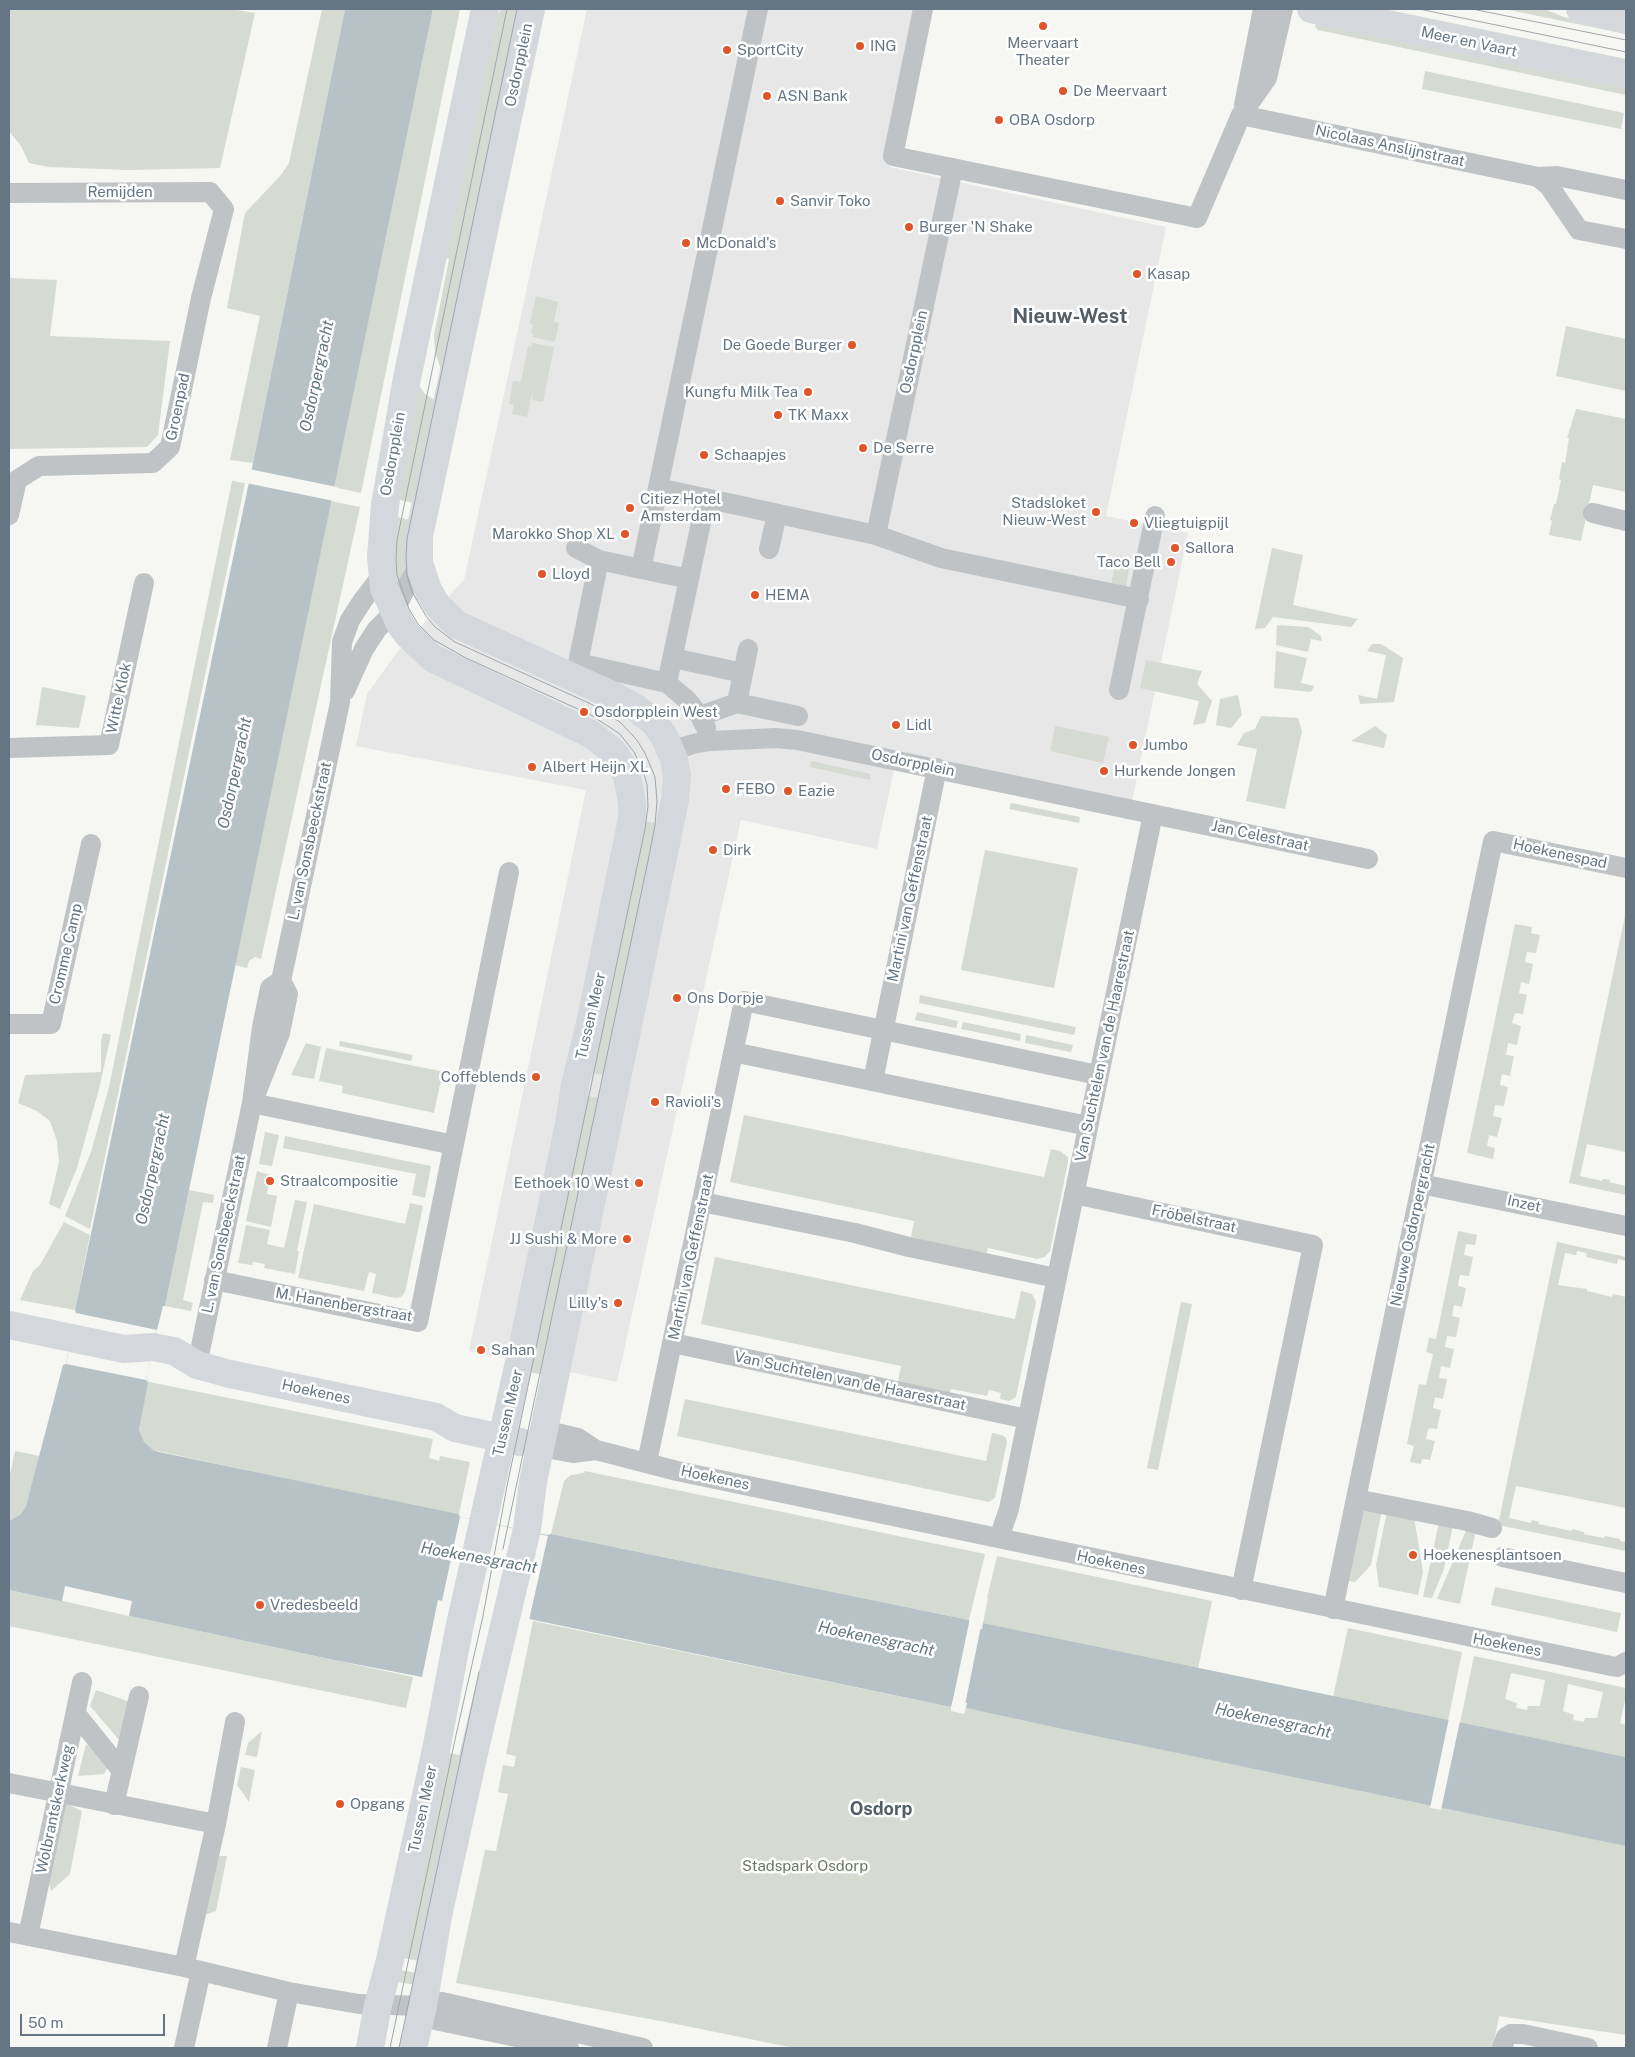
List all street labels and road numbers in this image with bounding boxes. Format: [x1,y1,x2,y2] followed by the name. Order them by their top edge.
[501,22,537,108] street label: Osdorpplein
[1419,23,1519,61] street label: Meer en Vaart
[1314,121,1466,171] street label: Nicolaas Anslijnstraat
[87,183,153,201] street label: Remijden
[896,309,932,395] street label: Osdorpplein
[162,372,194,442] street label: Groenpad
[377,411,409,497] street label: Osdorpplein
[103,661,135,735] street label: Witte Klok
[870,745,956,781] street label: Osdorpplein
[284,760,336,922] street label: L. van Sonsbeeckstraat
[884,814,936,984] street label: Martini van Geffenstraat
[1210,817,1310,855] street label: Jan Celestraat
[1511,835,1609,873] street label: Hoekenespad
[46,902,86,1006] street label: Cromme Camp
[1072,928,1138,1164] street label: Van Suchtelen van de Haarestraat
[572,971,610,1061] street label: Tussen Meer
[1387,1142,1439,1308] street label: Nieuwe Osdorpergracht
[198,1153,250,1315] street label: L. van Sonsbeeckstraat
[665,1172,717,1342] street label: Martini van Geffenstraat
[1505,1192,1543,1216] street label: Inzet
[1150,1201,1238,1237] street label: Fröbelstraat
[274,1284,414,1326] street label: M. Hanenbergstraat
[732,1348,968,1414] street label: Van Suchtelen van de Haarestraat
[489,1368,527,1458] street label: Tussen Meer
[280,1376,352,1408] street label: Hoekenes
[679,1462,751,1494] street label: Hoekenes
[1075,1547,1147,1579] street label: Hoekenes
[1471,1630,1543,1660] street label: Hoekenes
[33,1743,77,1875] street label: Wolbrantskerkweg
[405,1764,441,1854] street label: Tussen Meer

